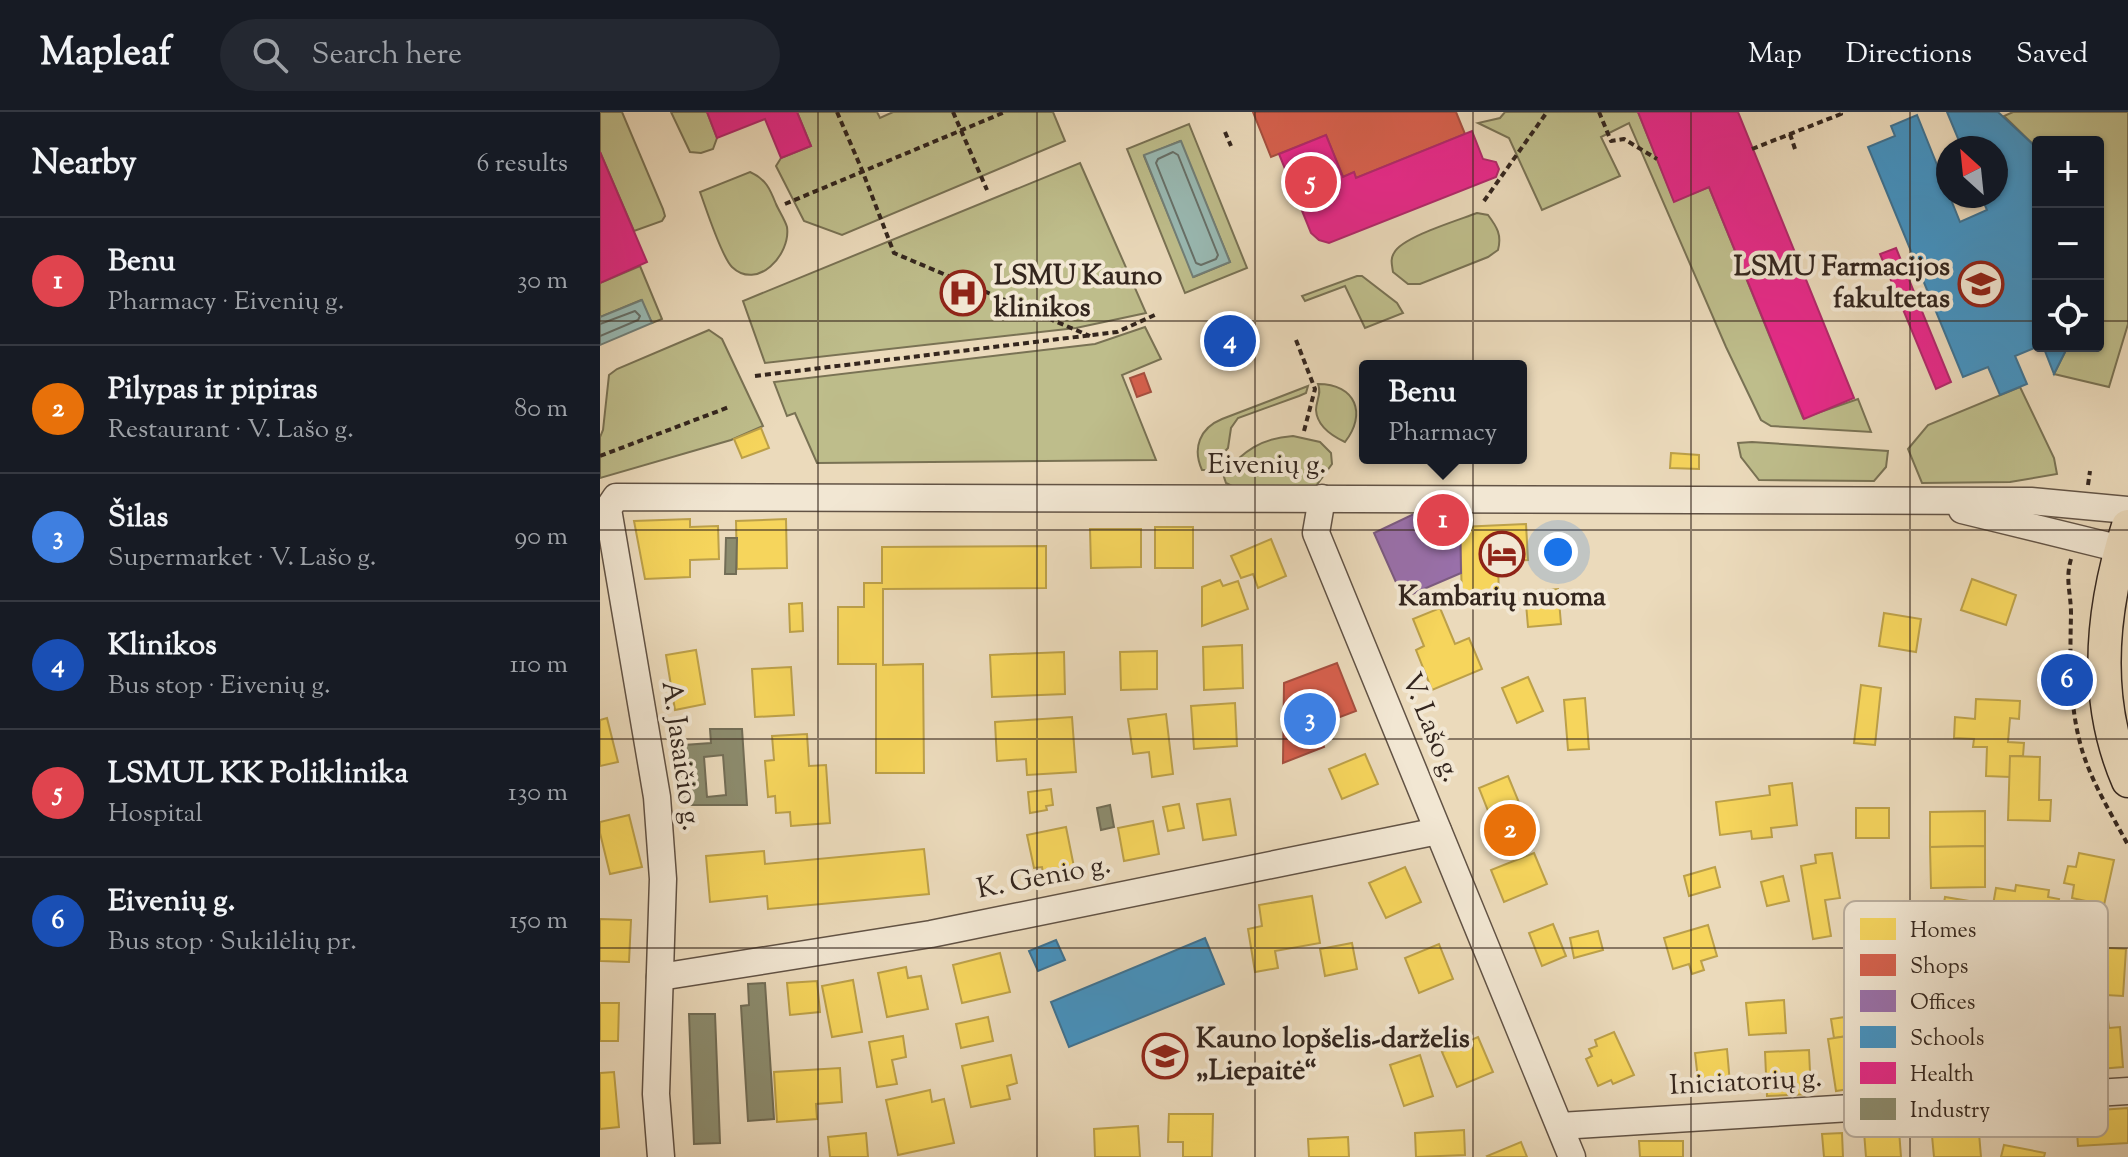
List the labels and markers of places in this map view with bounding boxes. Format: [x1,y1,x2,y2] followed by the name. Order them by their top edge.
[1285,152,1337,212] pin: 5
[1734,248,1950,320] place label: LSMU Farmacijos fakultetas
[993,257,1162,329] place label: LSMU Kauno klinikos
[1957,260,2005,308] school or university icon: LSMU Farmacijos fakultetas
[939,269,987,317] hospital icon: LSMU Kauno klinikos
[1204,311,1256,371] pin: 4
[1417,490,1469,550] pin: 1
[1478,530,1526,578] hotel icon: Kambarių nuoma
[1398,578,1606,618] place label: Kambarių nuoma
[2041,650,2093,710] pin: 6
[1284,689,1336,749] pin: 3
[1484,800,1536,860] pin: 2
[1196,1020,1470,1092] place label: Kauno lopšelis-darželis „Liepaitė“
[1141,1032,1189,1080] school or university icon: Kauno lopšelis-darželis „Liepaitė“

